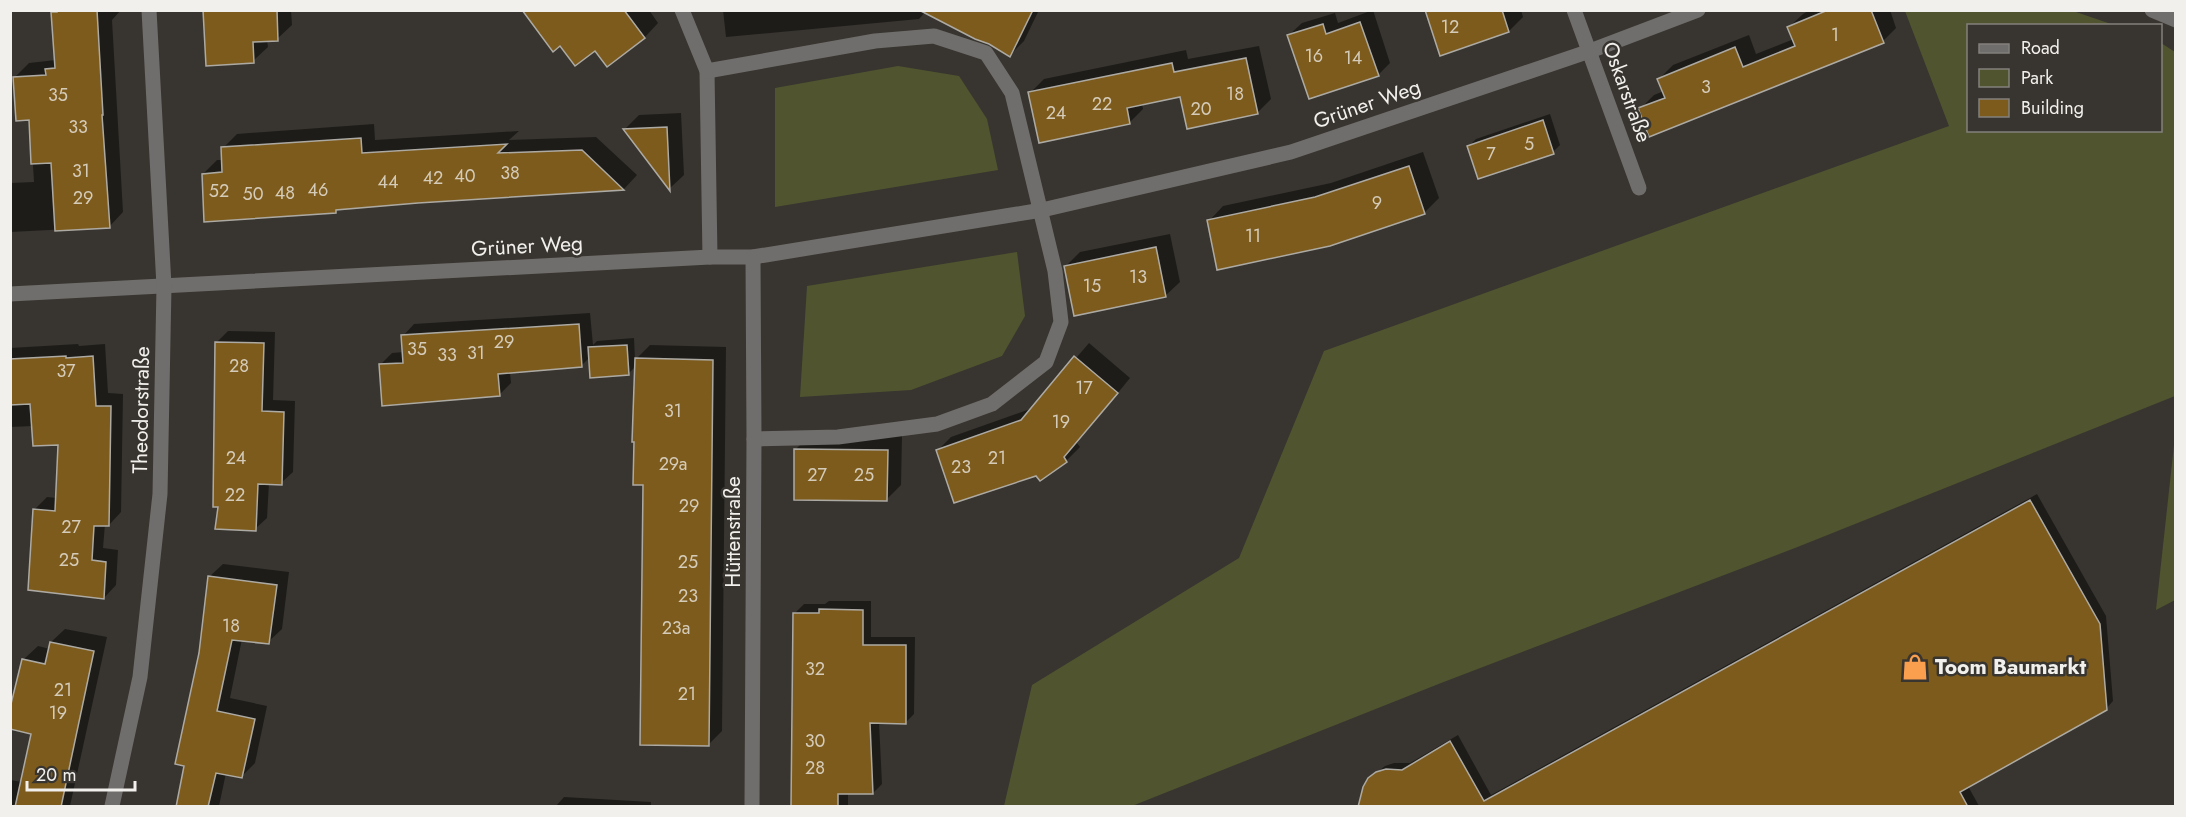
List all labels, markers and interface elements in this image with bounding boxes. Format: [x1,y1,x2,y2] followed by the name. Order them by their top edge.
[1441,14,1459,40] house number: 12
[1831,22,1839,48] house number: 1
[1967,24,2162,132] legend
[2021,35,2060,61] text: Road
[1595,37,1659,147] street label: Oskarstraße
[1305,43,1323,69] house number: 16
[1344,45,1362,71] house number: 14
[2021,65,2053,91] text: Park
[1309,72,1425,136] street label: Grüner Weg
[1701,74,1711,100] house number: 3
[1226,81,1244,107] house number: 18
[48,82,68,108] house number: 35
[1092,91,1112,117] house number: 22
[2021,95,2084,121] text: Building
[1190,96,1212,122] house number: 20
[1046,100,1066,126] house number: 24
[68,114,88,140] house number: 33
[1524,131,1534,157] house number: 5
[1486,141,1496,167] house number: 7
[72,158,90,184] house number: 31
[500,160,520,186] house number: 38
[454,163,476,189] house number: 40
[423,165,443,191] house number: 42
[378,169,399,195] house number: 44
[308,177,328,203] house number: 46
[209,178,229,204] house number: 52
[275,180,295,206] house number: 48
[243,181,264,207] house number: 50
[73,185,93,211] house number: 29
[1372,190,1382,216] house number: 9
[1245,223,1261,249] house number: 11
[470,228,584,264] street label: Grüner Weg
[1129,264,1147,290] house number: 13
[1083,273,1101,299] house number: 15
[494,329,514,355] house number: 29
[407,336,427,362] house number: 35
[467,340,485,366] house number: 31
[437,342,457,368] house number: 33
[125,346,157,474] street label: Theodorstraße
[229,353,249,379] house number: 28
[56,358,76,384] house number: 37
[1075,375,1093,401] house number: 17
[664,398,682,424] house number: 31
[1052,409,1070,435] house number: 19
[226,445,246,471] house number: 24
[988,445,1006,471] house number: 21
[659,451,687,477] house number: 29a
[951,454,971,480] house number: 23
[807,462,827,488] house number: 27
[854,462,874,488] house number: 25
[718,476,748,588] street label: Hüttenstraße
[225,482,245,508] house number: 22
[679,493,699,519] house number: 29
[61,514,81,540] house number: 27
[59,547,79,573] house number: 25
[678,549,698,575] house number: 25
[678,583,698,609] house number: 23
[222,613,240,639] house number: 18
[662,615,690,641] house number: 23a
[1900,652,1930,682] shop icon: Toom Baumarkt
[1935,652,2087,682] place label: Toom Baumarkt
[805,656,825,682] house number: 32
[54,677,72,703] house number: 21
[678,681,696,707] house number: 21
[49,700,67,726] house number: 19
[805,728,826,754] house number: 30
[27,754,135,792] scale bar
[805,755,825,781] house number: 28
[36,762,76,788] text: 20 m

